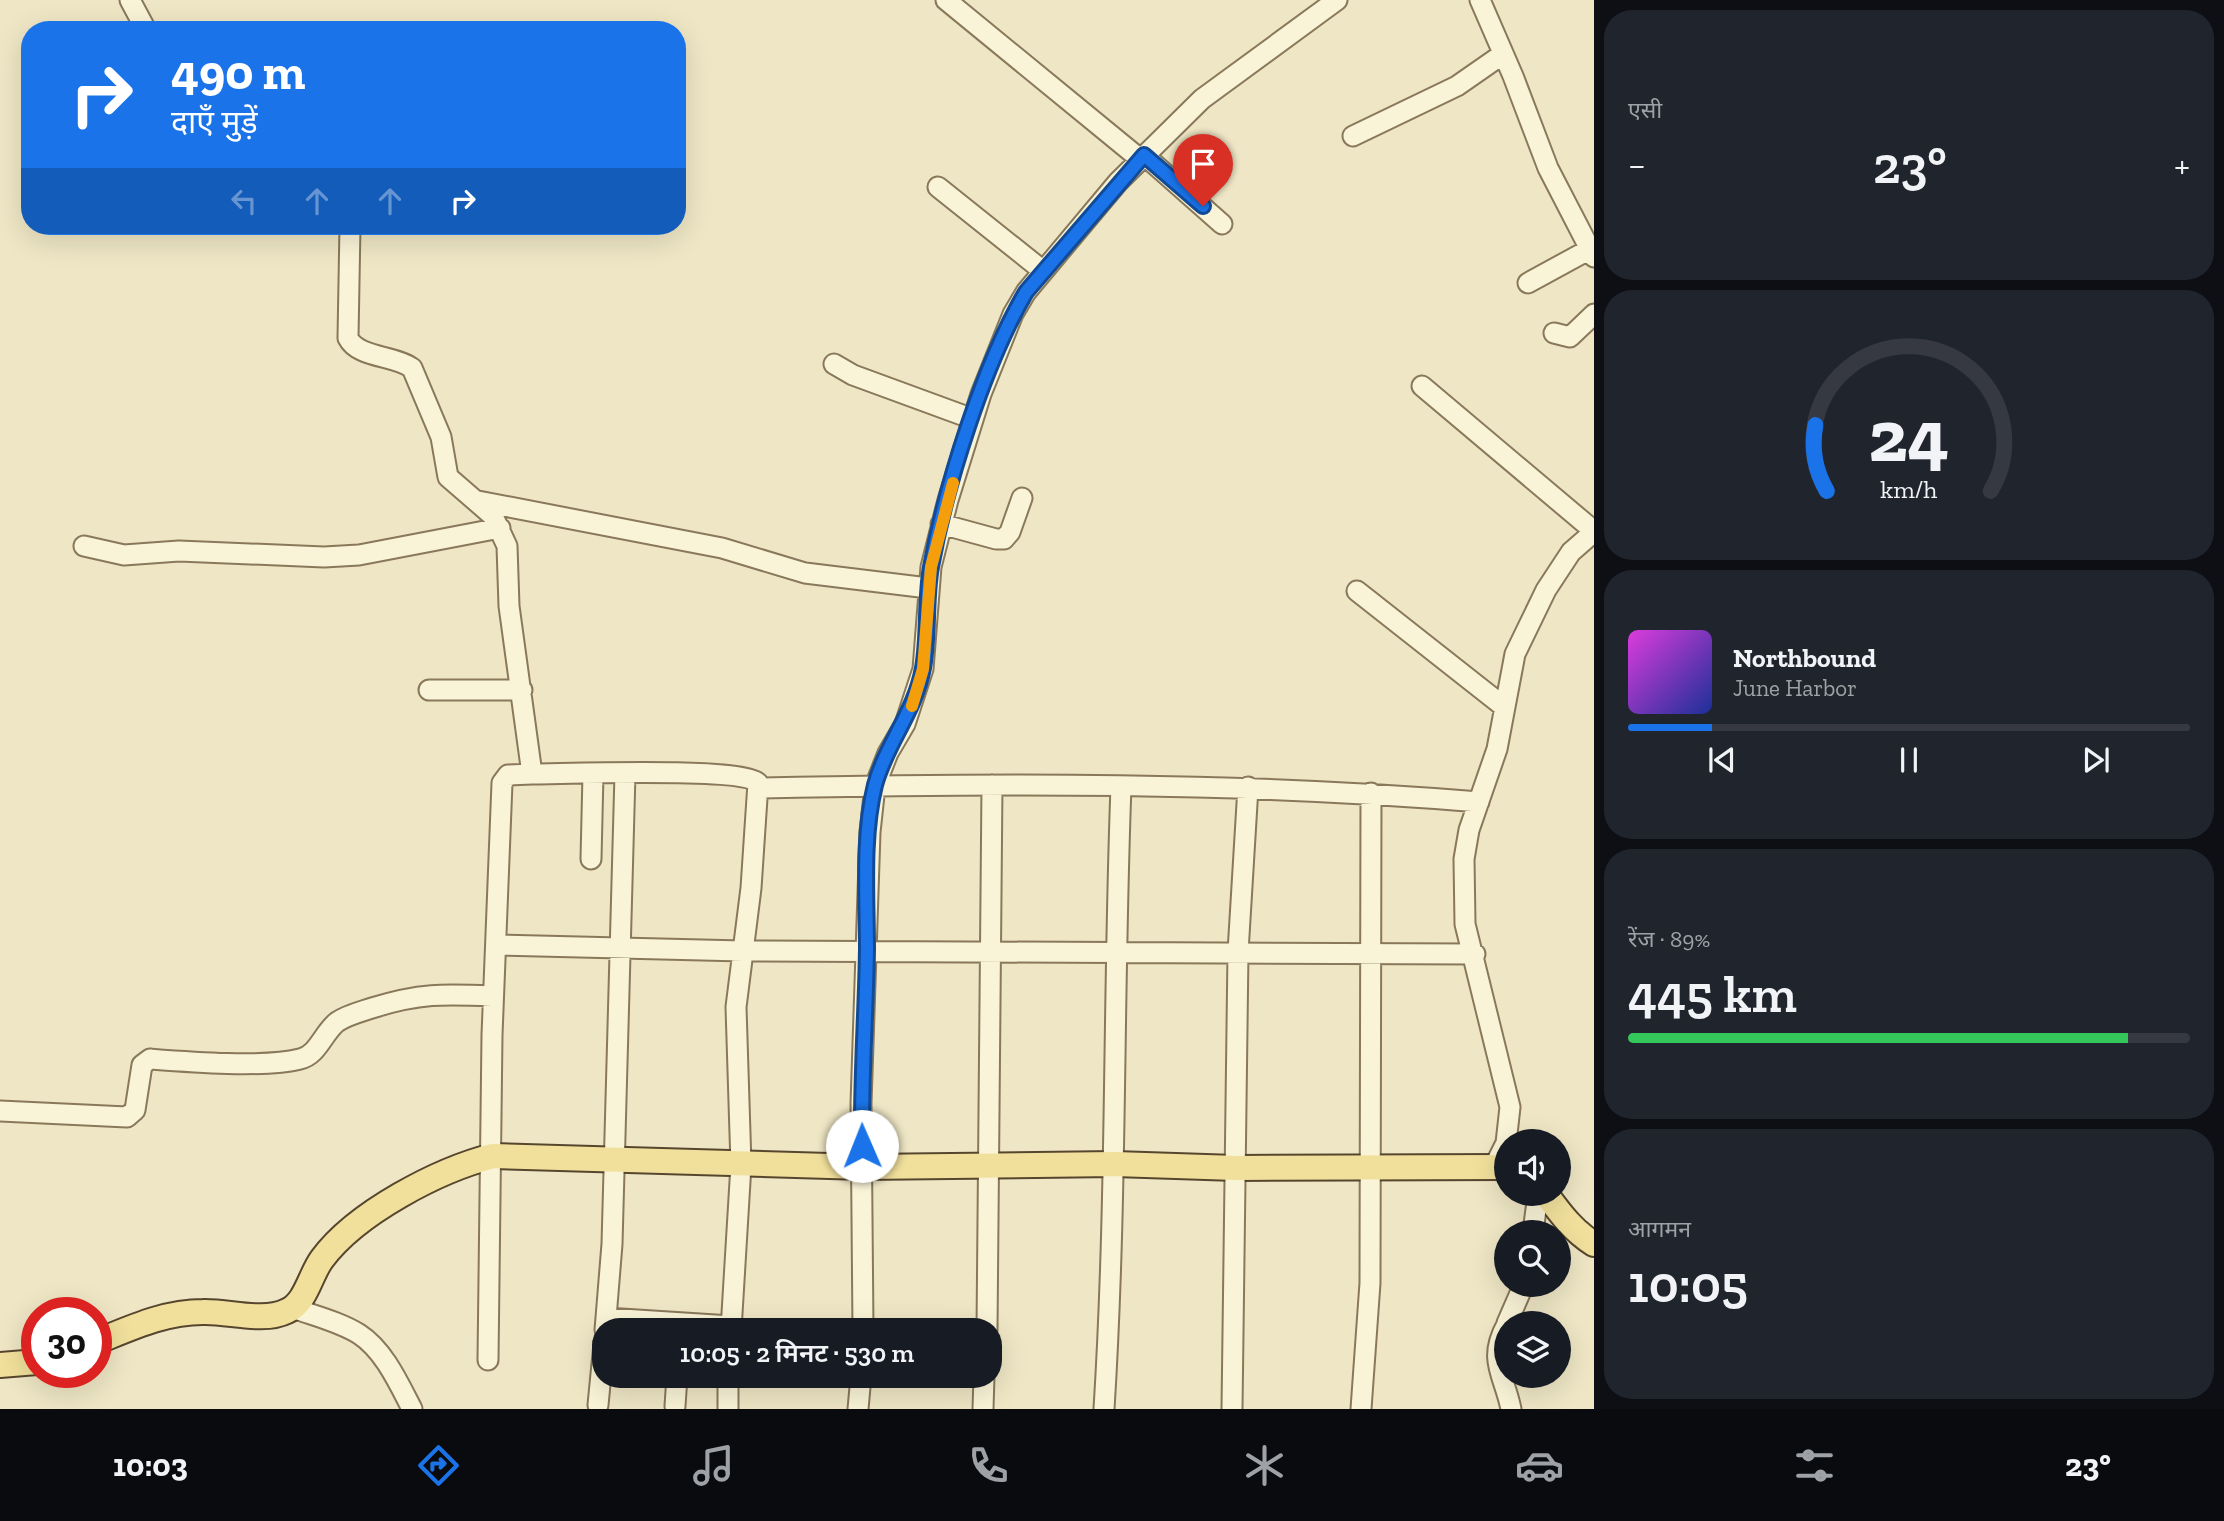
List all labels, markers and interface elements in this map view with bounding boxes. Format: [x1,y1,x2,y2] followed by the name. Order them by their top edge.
[171,43,305,102] text: 490 m
[56,49,147,140] icon: right
[1628,96,1662,124] text: एसी
[171,103,258,141] text: दाएँ मुड़ें
[1173,134,1233,206] pin
[1873,134,1947,196] text: 23°
[1628,142,1646,188] text: −
[2174,142,2190,188] text: +
[1184,145,1222,183] icon: arrive
[225,182,263,220] icon: left
[298,182,336,220] icon: ahead
[371,182,409,220] icon: ahead
[444,182,482,220] icon: right
[1869,392,1949,480] text: 24
[1880,473,1938,503] text: km/h
[1733,642,1876,674] text: Northbound
[1733,674,1857,702] text: June Harbor
[1703,741,1741,779] icon: previous
[1890,741,1928,779] icon: pause
[2077,741,2115,779] icon: next
[1628,925,1710,953] text: रेंज · 89%
[1628,963,1797,1025] text: 445 km
[825,1109,899,1183] position arrow
[1494,1129,1571,1388] map controls
[1494,1129,1571,1206] button: sound
[1628,1215,1691,1243] text: आगमन
[1494,1220,1571,1297] button: search
[1628,1253,1748,1315] text: 10:05
[21,1297,112,1388] speed limit sign: 30
[1494,1311,1571,1388] button: layers
[680,1337,914,1369] text: 10:05 · 2 मिनट · 530 m
[414,1441,463,1490] icon: directions
[689,1441,738,1490] icon: music
[964,1441,1013,1490] icon: phone
[1240,1441,1289,1490] icon: climate
[1515,1441,1564,1490] icon: car
[1790,1441,1839,1490] icon: filters
[113,1446,188,1484] text: 10:03
[2065,1446,2111,1484] text: 23°

